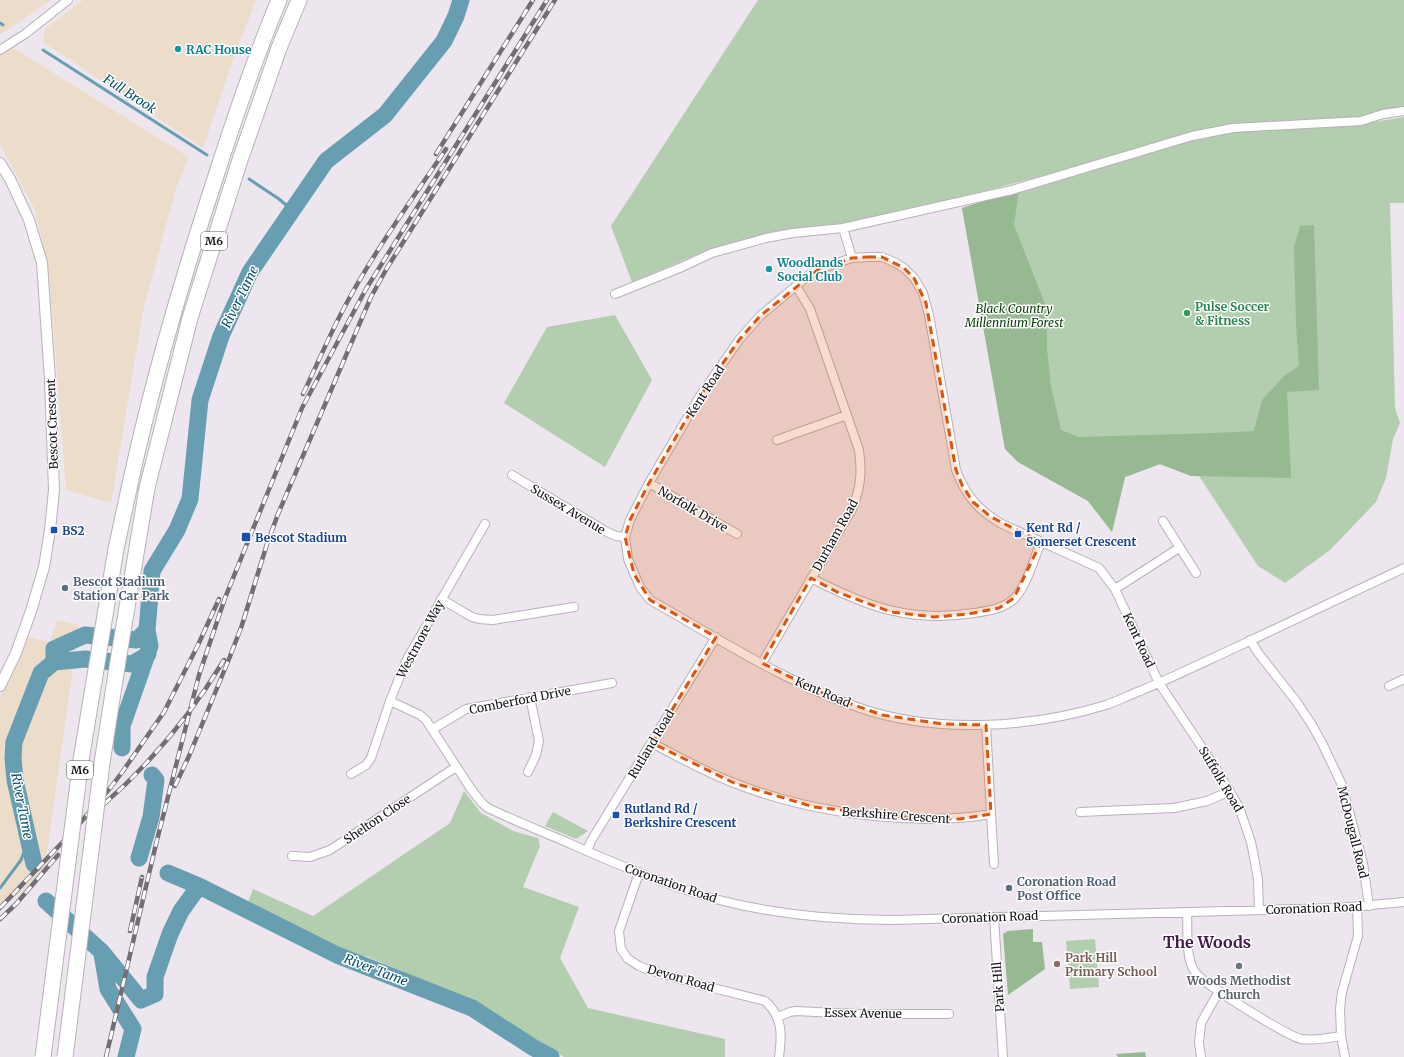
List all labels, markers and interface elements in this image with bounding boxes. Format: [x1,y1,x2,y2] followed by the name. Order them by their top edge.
[186,42,252,57] place label: RAC House
[173,44,183,54] marker: RAC House
[99,70,160,118] water label: Full Brook
[201,232,227,250] road number: M6
[776,255,843,284] place label: Woodlands Social Club
[218,263,263,331] water label: River Tame
[764,264,774,274] marker: Woodlands Social Club
[1195,299,1270,328] place label: Pulse Soccer & Fitness
[964,301,1064,330] park label: Black Country Millennium Forest
[1182,308,1192,318] marker: Pulse Soccer & Fitness
[683,362,727,420] street label: Kent Road
[43,378,61,470] street label: Bescot Crescent
[528,481,608,537] street label: Sussex Avenue
[655,483,731,535] street label: Norfolk Drive
[809,496,861,574] street label: Durham Road
[1026,520,1136,549] place label: Kent Rd / Somerset Crescent
[62,523,85,538] place label: BS2
[49,525,59,535] marker: BS2
[1013,529,1023,539] marker: Kent Rd / Somerset Crescent
[255,530,347,545] place label: Bescot Stadium
[240,531,252,543] marker: Bescot Stadium
[73,574,169,603] place label: Bescot Stadium Station Car Park
[60,583,70,593] marker: Bescot Stadium Station Car Park
[393,597,447,681] street label: Westmore Way
[1120,610,1158,670] street label: Kent Road
[793,674,853,710] street label: Kent Road
[468,683,572,717] street label: Comberford Drive
[625,707,677,781] street label: Rutland Road
[1196,744,1246,814] street label: Suffolk Road
[67,761,93,779] road number: M6
[7,771,37,841] water label: River Tame
[1334,784,1372,880] street label: McDougall Road
[341,791,413,847] street label: Shelton Close
[624,801,736,830] place label: Rutland Rd / Berkshire Crescent
[841,804,951,826] street label: Berkshire Crescent
[611,810,621,820] marker: Rutland Rd / Berkshire Crescent
[623,860,719,906] street label: Coronation Road
[1017,874,1117,903] place label: Coronation Road Post Office
[1004,883,1014,893] marker: Coronation Road Post Office
[1266,899,1362,917] street label: Coronation Road
[942,908,1038,926] street label: Coronation Road
[1163,932,1251,952] district label: The Woods
[342,950,411,990] water label: River Tame
[1065,950,1157,979] place label: Park Hill Primary School
[1052,959,1062,969] marker: Park Hill Primary School
[646,961,716,995] street label: Devon Road
[989,961,1007,1013] street label: Park Hill
[1234,961,1244,971] marker: Woods Methodist Church
[1186,973,1291,1002] place label: Woods Methodist Church
[824,1005,902,1021] street label: Essex Avenue

